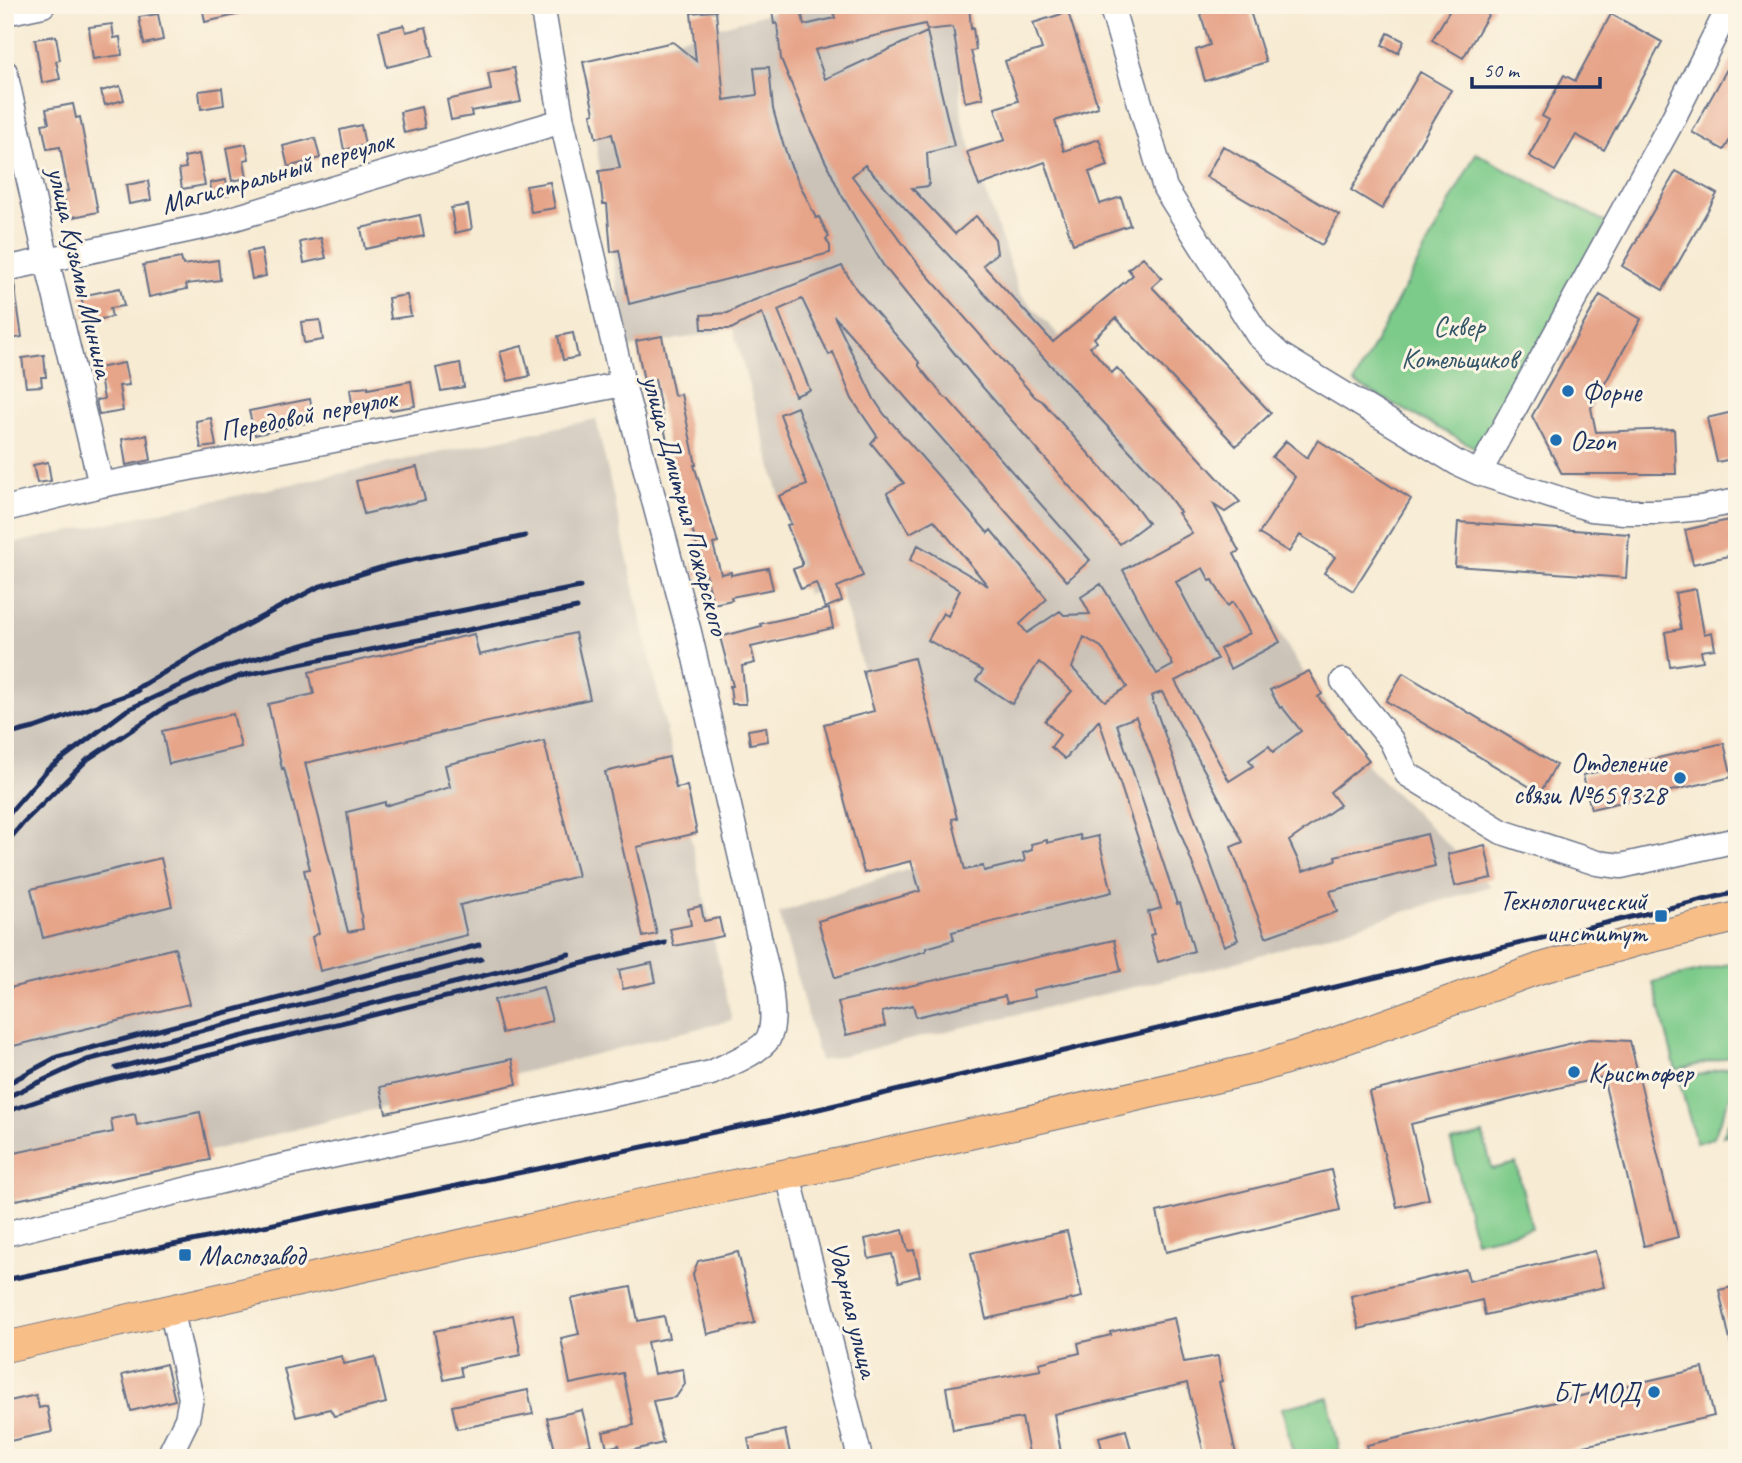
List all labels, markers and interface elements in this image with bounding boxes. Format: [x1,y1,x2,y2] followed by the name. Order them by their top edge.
[1472,46,1600,90] scale bar
[1483,57,1521,83] text: 50 m
[157,121,400,222] street label: Магистральный переулок
[39,161,123,383] street label: улица Кузьмы Минина
[1401,309,1522,376] park label: Сквер Котельщиков
[634,369,738,641] street label: улица Дмитрия Пожарского
[1582,374,1643,409] place label: Форне
[217,379,402,448] street label: Передовой переулок
[1560,383,1576,399] marker: Форне
[1570,423,1616,458] place label: Ozon
[1548,432,1564,448] marker: Ozon
[1513,745,1668,812] place label: Отделение связи №659328
[1672,770,1688,786] marker: Отделение связи №659328
[1499,883,1649,950] place label: Технологический институт
[1653,908,1669,924] marker: Технологический институт
[1588,1055,1695,1090] place label: Кристофер
[1566,1064,1582,1080] marker: Кристофер
[819,1237,887,1383] street label: Ударная улица
[199,1238,308,1273] place label: Маслозавод
[177,1247,193,1263] marker: Маслозавод
[1553,1375,1643,1410] place label: БТ МОД
[1646,1384,1662,1400] marker: БТ МОД

